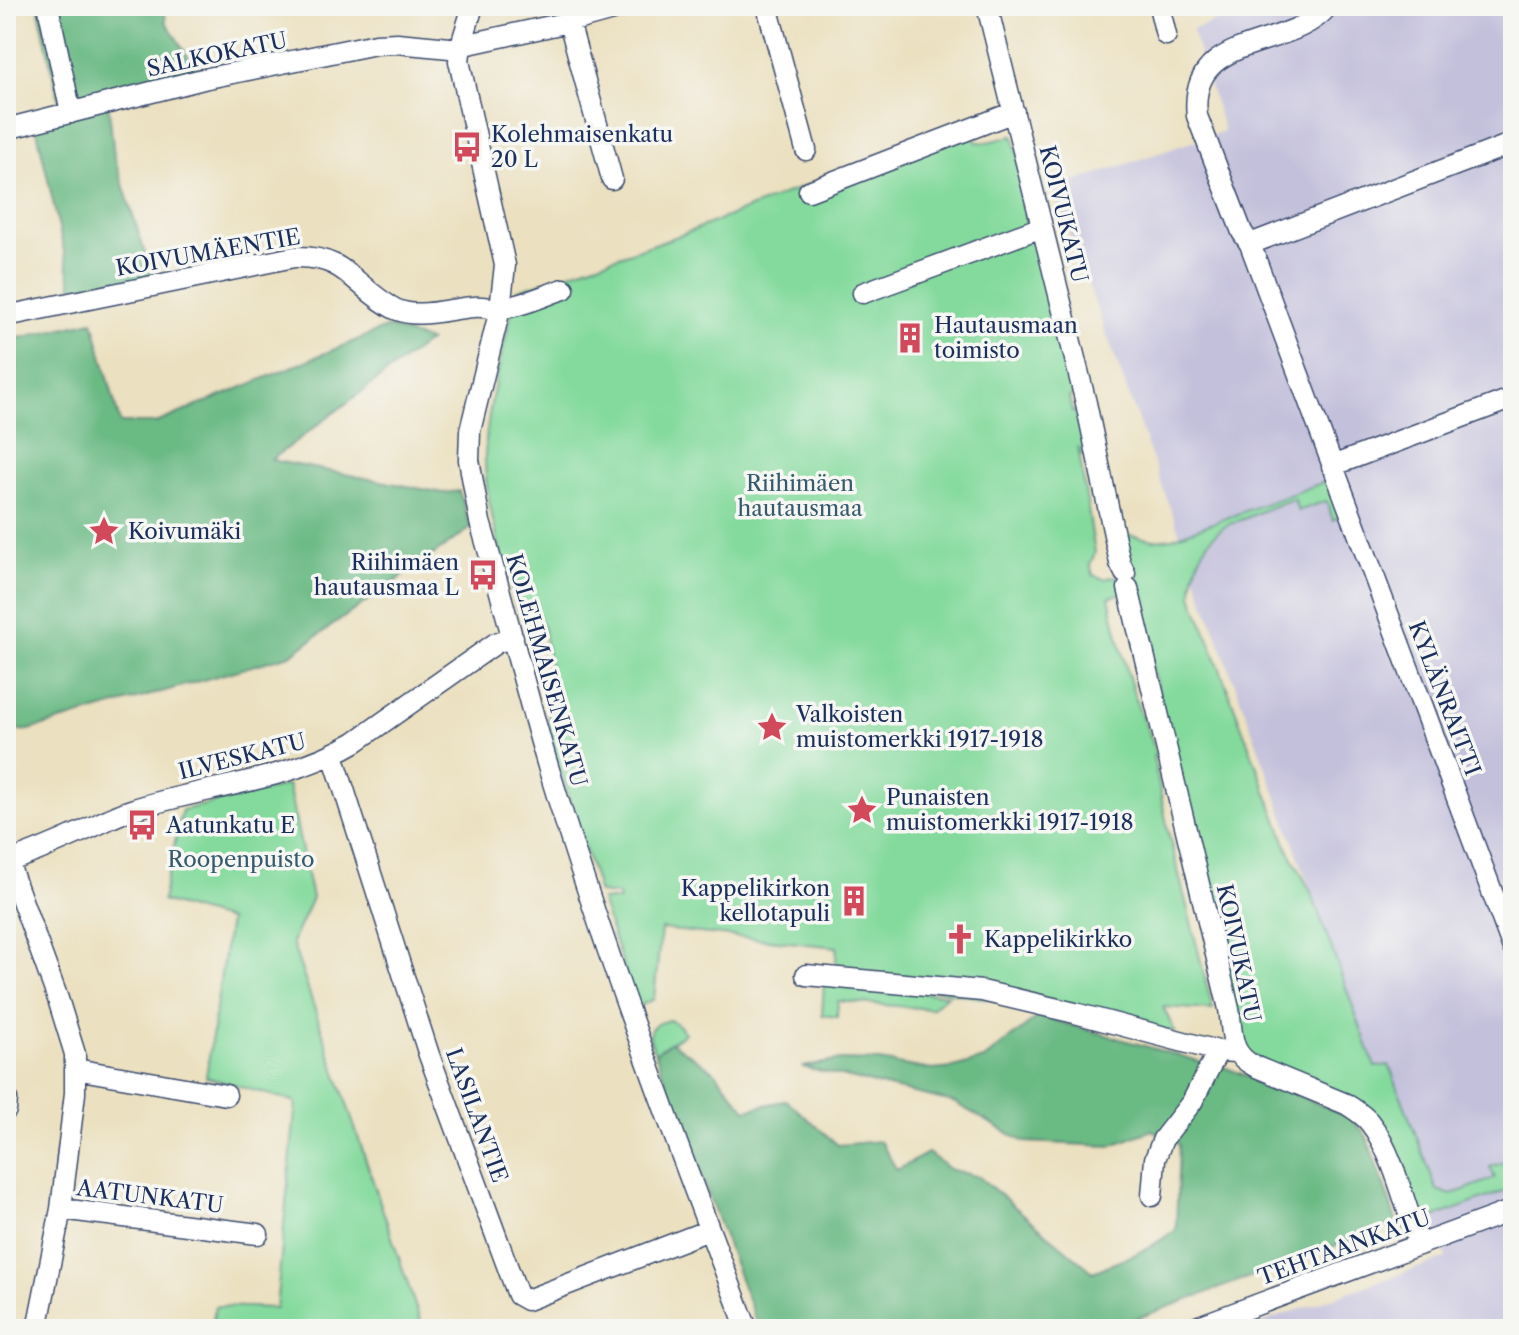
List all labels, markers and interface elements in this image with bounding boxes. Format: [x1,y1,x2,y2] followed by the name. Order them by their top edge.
[144,26,290,83] street label: SALKOKATU
[491,121,673,173] place label: Kolehmaisenkatu 20 L
[450,130,484,164] bus stop icon: Kolehmaisenkatu 20 L
[1033,143,1094,285] street label: KOIVUKATU
[114,223,302,282] street label: KOIVUMÄENTIE
[934,312,1078,364] place label: Hautausmaan toimisto
[893,321,927,355] building icon: Hautausmaan toimisto
[737,470,863,522] park label: Riihimäen hautausmaa
[87,514,121,548] place icon: Koivumäki
[128,518,242,545] place label: Koivumäki
[314,549,460,601] place label: Riihimäen hautausmaa L
[500,551,593,790] street label: KOLEHMAISENKATU
[466,558,500,592] bus stop icon: Riihimäen hautausmaa L
[1403,617,1486,779] street label: KYLÄNRAITTI
[795,701,1043,753] place label: Valkoisten muistomerkki 1917-1918
[755,710,789,744] place icon: Valkoisten muistomerkki 1917-1918
[176,728,309,785] street label: ILVESKATU
[886,784,1133,836] place label: Punaisten muistomerkki 1917-1918
[845,793,879,827] place icon: Punaisten muistomerkki 1917-1918
[125,808,159,842] bus stop icon: Aatunkatu E
[165,812,295,839] place label: Aatunkatu E
[167,846,315,873] park label: Roopenpuisto
[681,875,830,927] place label: Kappelikirkon kellotapuli
[1211,882,1266,1025] street label: KOIVUKATU
[837,884,871,918] building icon: Kappelikirkon kellotapuli
[943,922,977,956] church icon: Kappelikirkko
[984,926,1132,953] place label: Kappelikirkko
[440,1044,513,1186] street label: LASILANTIE
[74,1174,225,1219] street label: AATUNKATU
[1254,1204,1434,1291] street label: TEHTAANKATU

